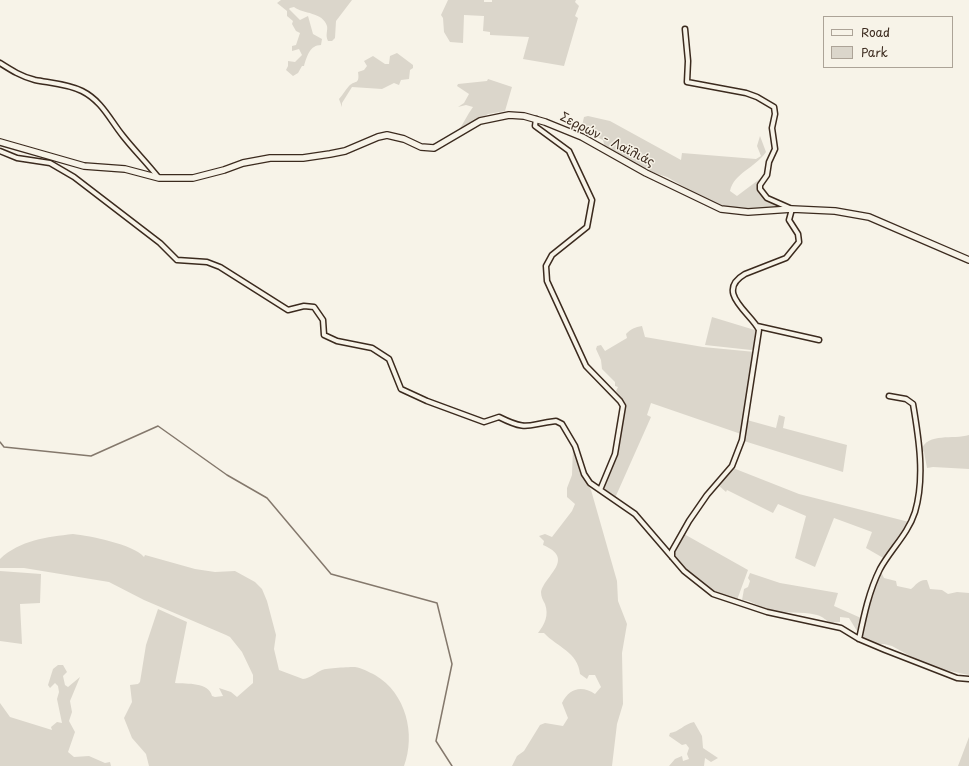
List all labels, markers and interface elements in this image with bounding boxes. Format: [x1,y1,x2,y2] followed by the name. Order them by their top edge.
[823,16,953,68] legend
[861,23,890,41] text: Road
[861,43,888,61] text: Park
[557,110,657,170] street label: Σερρών - Λαϊλιάς

